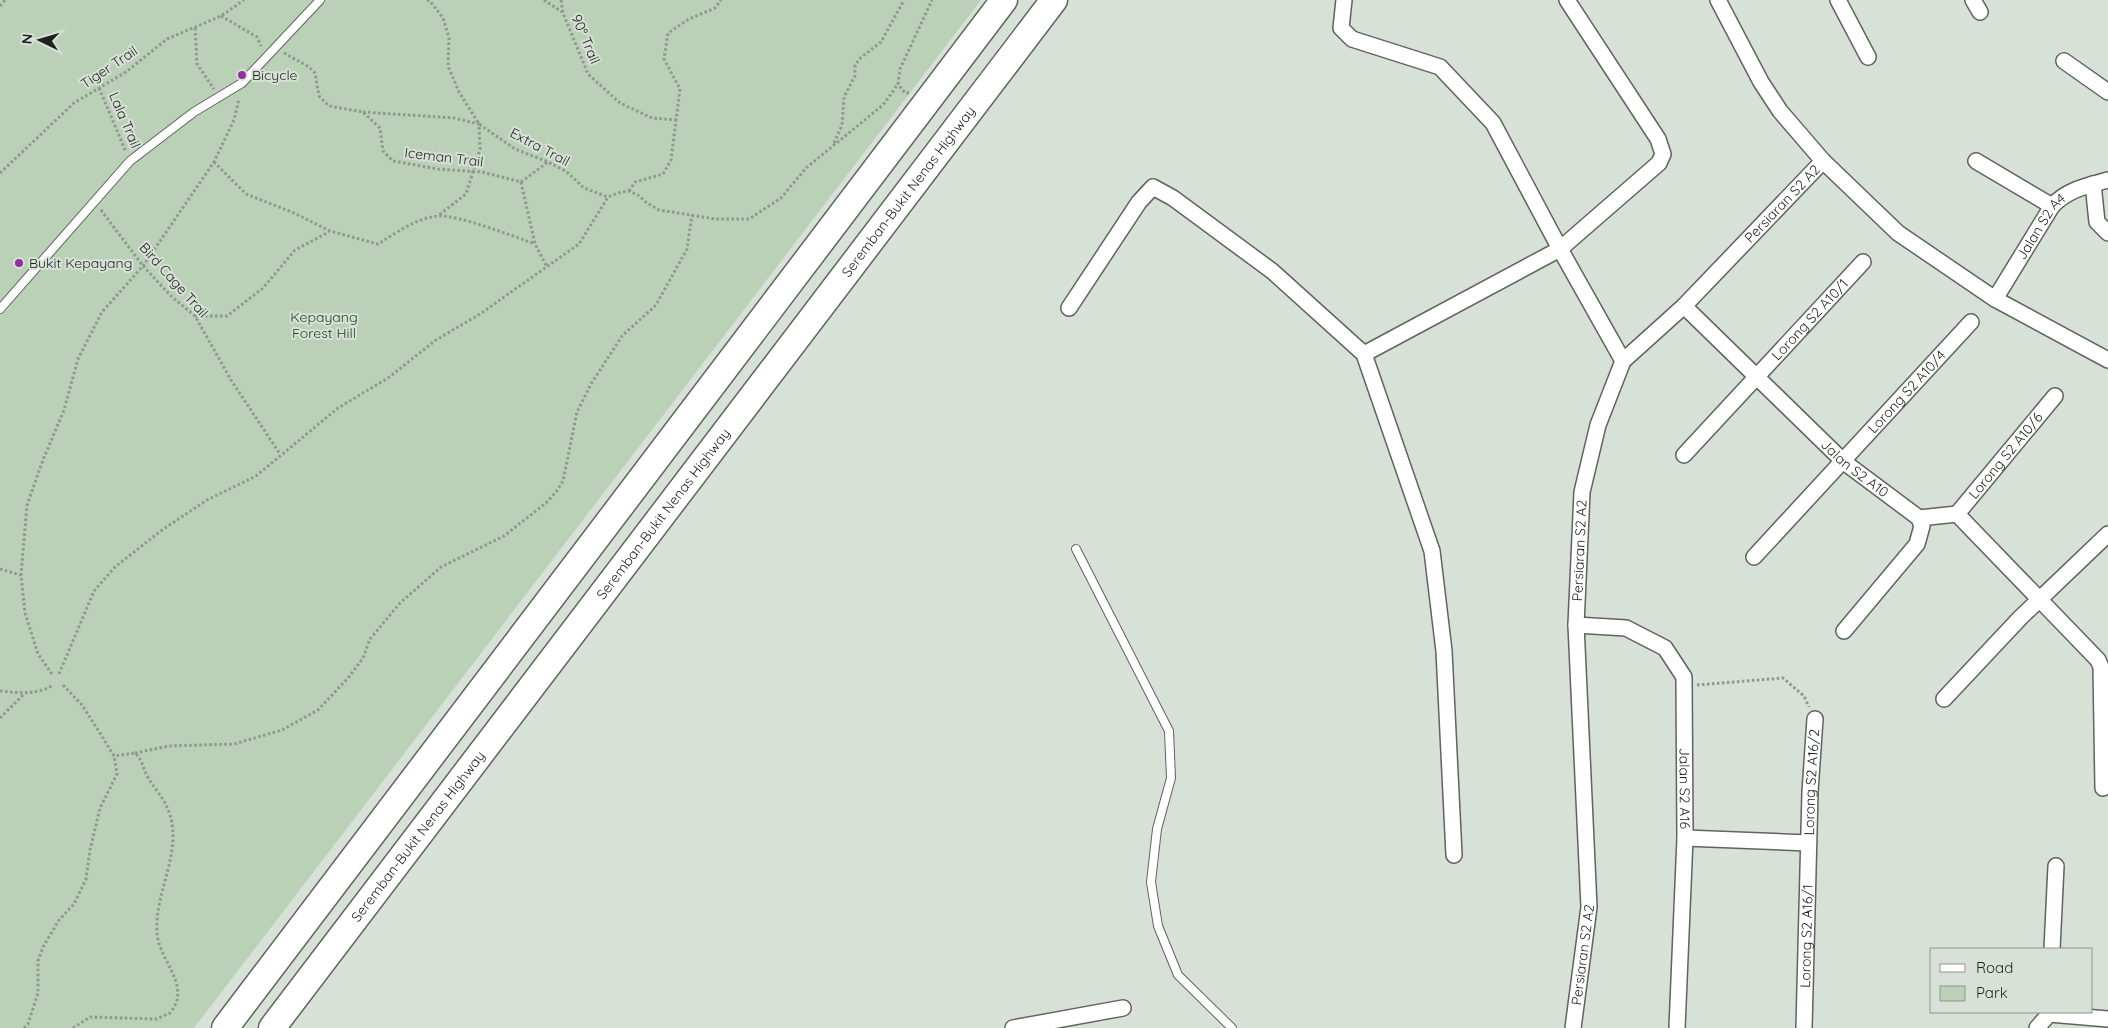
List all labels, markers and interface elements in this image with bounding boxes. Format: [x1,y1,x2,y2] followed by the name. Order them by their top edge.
[568,11,604,67] street label: 90° Trail
[15,15,65,65] north arrow
[18,33,36,45] text: N
[77,41,141,93] street label: Tiger Trail
[252,66,298,84] place label: Bicycle
[236,69,248,81] marker: Bicycle
[105,89,145,151] street label: Lala Trail
[838,102,979,281] street label: Seremban-Bukit Nenas Highway
[507,124,573,170] street label: Extra Trail
[404,143,484,171] street label: Iceman Trail
[1740,161,1824,247] street label: Persiaran S2 A2
[2012,189,2069,263] street label: Jalan S2 A4
[136,239,212,321] street label: Bird Cage Trail
[29,254,132,272] place label: Bukit Kepayang
[13,257,25,269] marker: Bukit Kepayang
[1768,275,1852,364] street label: Lorong S2 A10/1
[290,308,358,342] park label: Kepayang Forest Hill
[1864,346,1950,437] street label: Lorong S2 A10/4
[1964,408,2047,502] street label: Lorong S2 A10/6
[592,425,734,603] street label: Seremban-Bukit Nenas Highway
[1817,436,1892,501] street label: Jalan S2 A10
[1568,499,1591,602] street label: Persiaran S2 A2
[1800,728,1823,836] street label: Lorong S2 A16/2
[347,747,489,925] street label: Seremban-Bukit Nenas Highway
[1675,748,1694,830] street label: Jalan S2 A16
[1796,884,1817,988] street label: Lorong S2 A16/1
[1567,903,1598,1006] street label: Persiaran S2 A2
[1930,948,2093,1013] legend
[1976,958,2013,977] text: Road
[1976,983,2008,1002] text: Park

